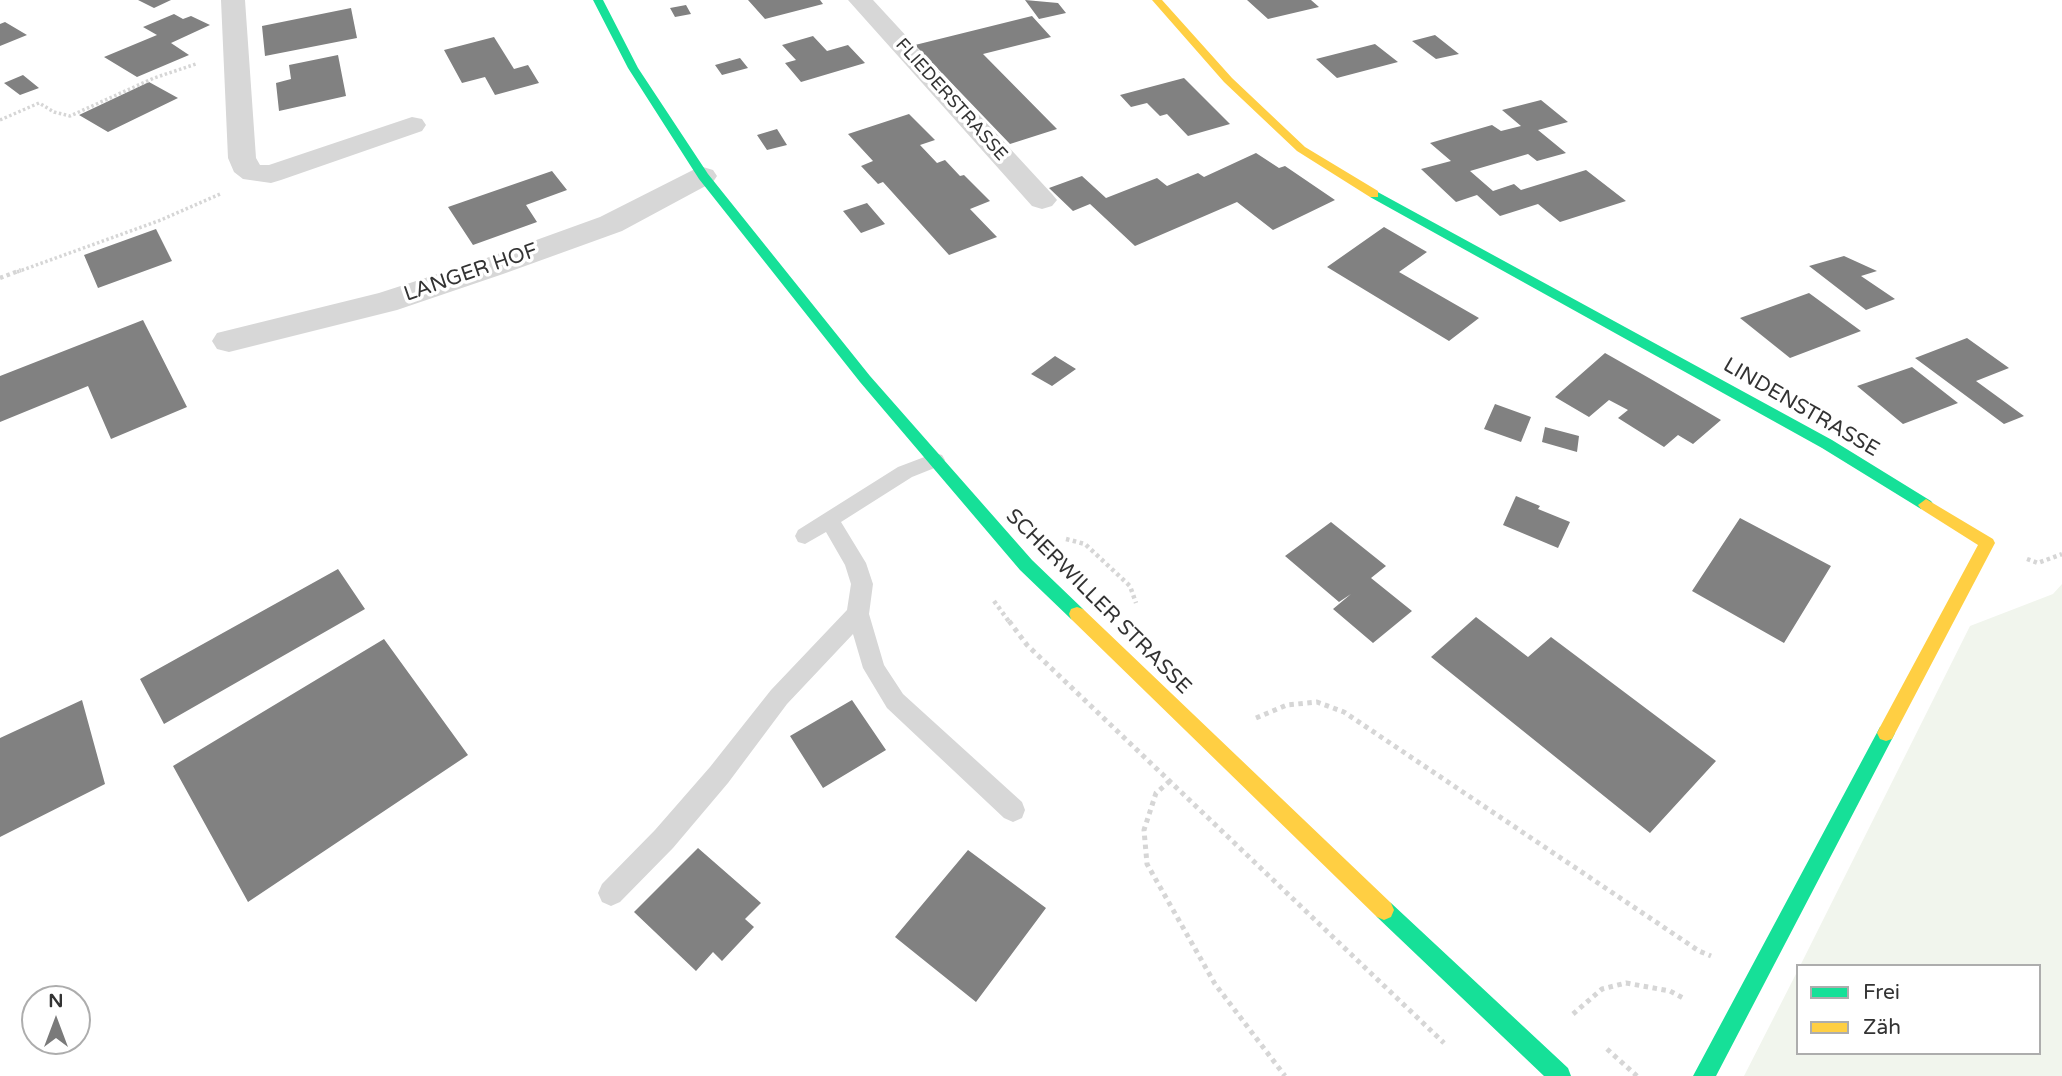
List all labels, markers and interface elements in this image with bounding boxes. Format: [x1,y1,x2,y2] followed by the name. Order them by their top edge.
[890,34,1012,166] street label: FLIEDERSTRASSE
[401,238,541,308] street label: LANGER HOF
[1719,353,1883,463] street label: LINDENSTRASSE
[1000,504,1196,700] street label: SCHERWILLER STRASSE
[1796,964,2041,1055] legend
[1863,980,1900,1005] text: Frei
[21,985,91,1055] north arrow
[48,990,64,1012] text: N
[1863,1015,1901,1040] text: Zäh

